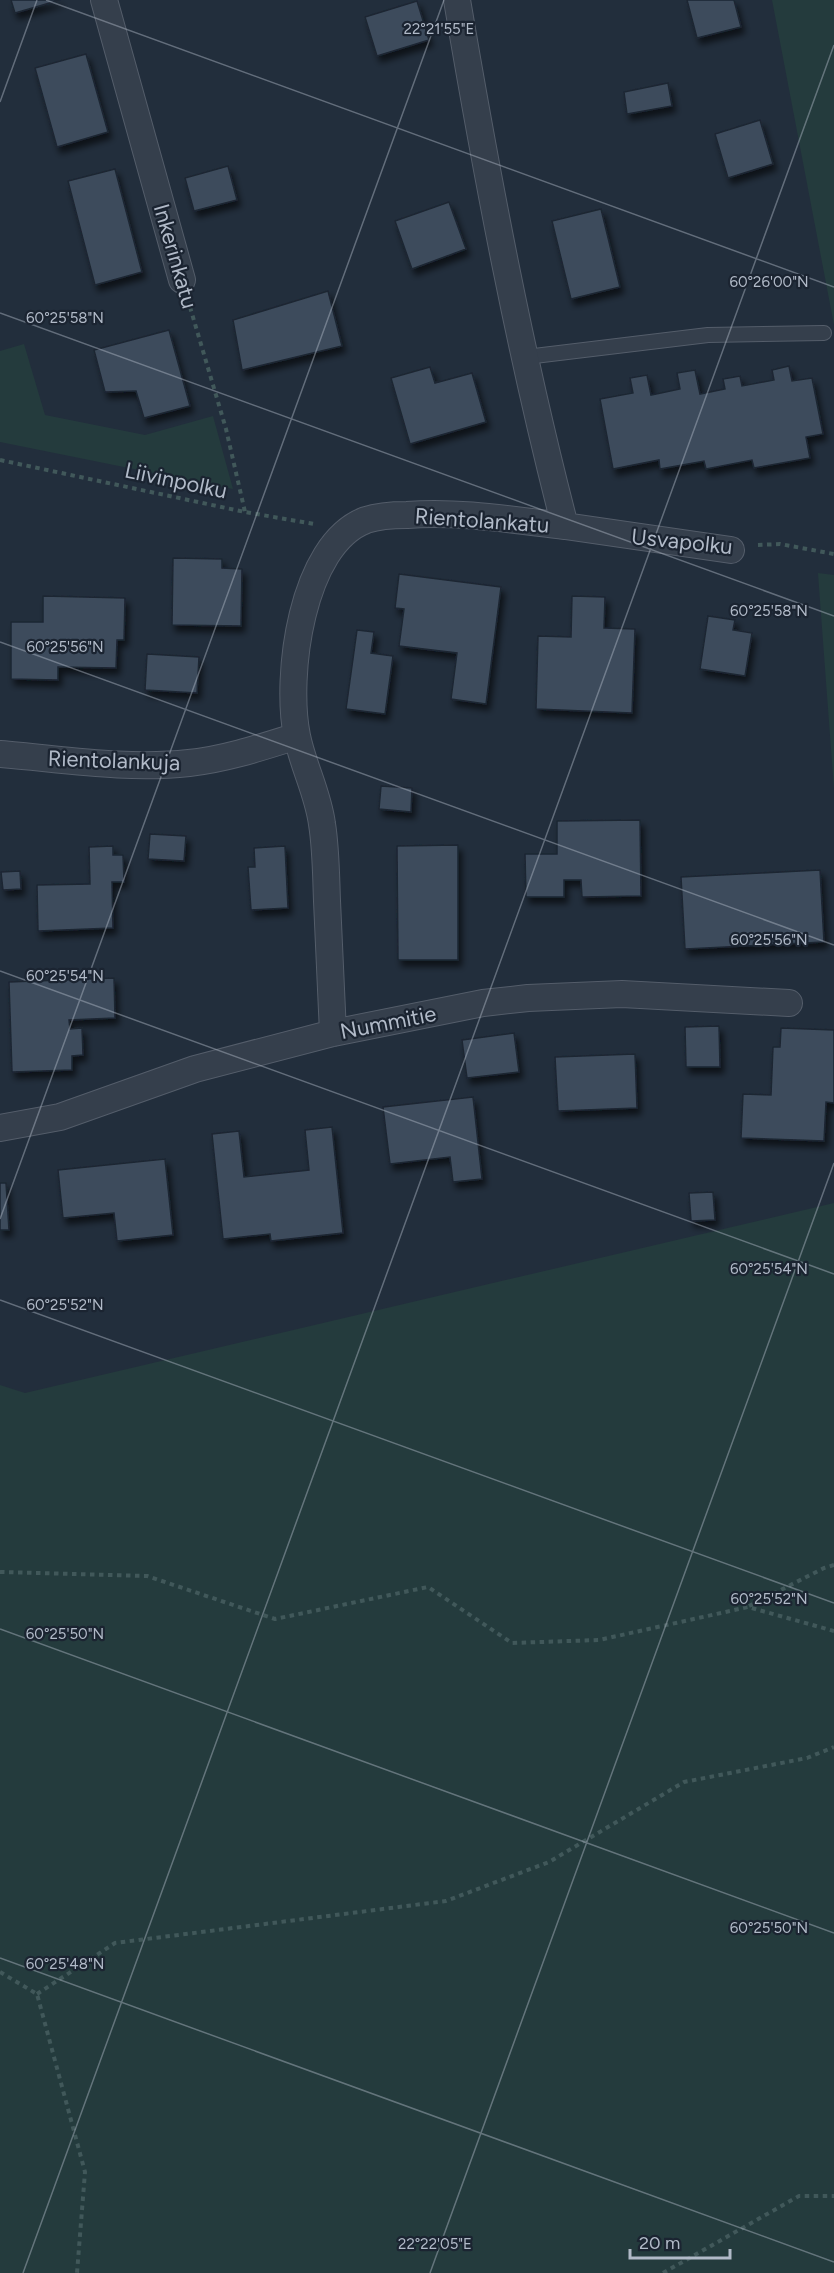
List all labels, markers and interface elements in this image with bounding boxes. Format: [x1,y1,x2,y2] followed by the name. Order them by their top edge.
[404,20,474,38] text: 22°21'55"E
[148,201,203,312] street label: Inkerinkatu
[729,273,809,291] text: 60°26'00"N
[26,309,104,327] text: 60°25'58"N
[122,456,230,505] street label: Liivinpolku
[414,502,550,539] street label: Rientolankatu
[630,523,734,560] street label: Usvapolku
[730,602,808,620] text: 60°25'58"N
[26,638,104,656] text: 60°25'56"N
[47,745,181,776] street label: Rientolankuja
[730,931,808,949] text: 60°25'56"N
[26,967,104,985] text: 60°25'54"N
[338,1000,438,1045] street label: Nummitie
[730,1260,808,1278] text: 60°25'54"N
[26,1296,104,1314] text: 60°25'52"N
[730,1590,808,1608] text: 60°25'52"N
[26,1625,104,1643] text: 60°25'50"N
[730,1919,808,1937] text: 60°25'50"N
[26,1955,104,1973] text: 60°25'48"N
[630,2222,730,2260] scale bar
[639,2232,680,2254] text: 20 m
[398,2235,472,2253] text: 22°22'05"E

